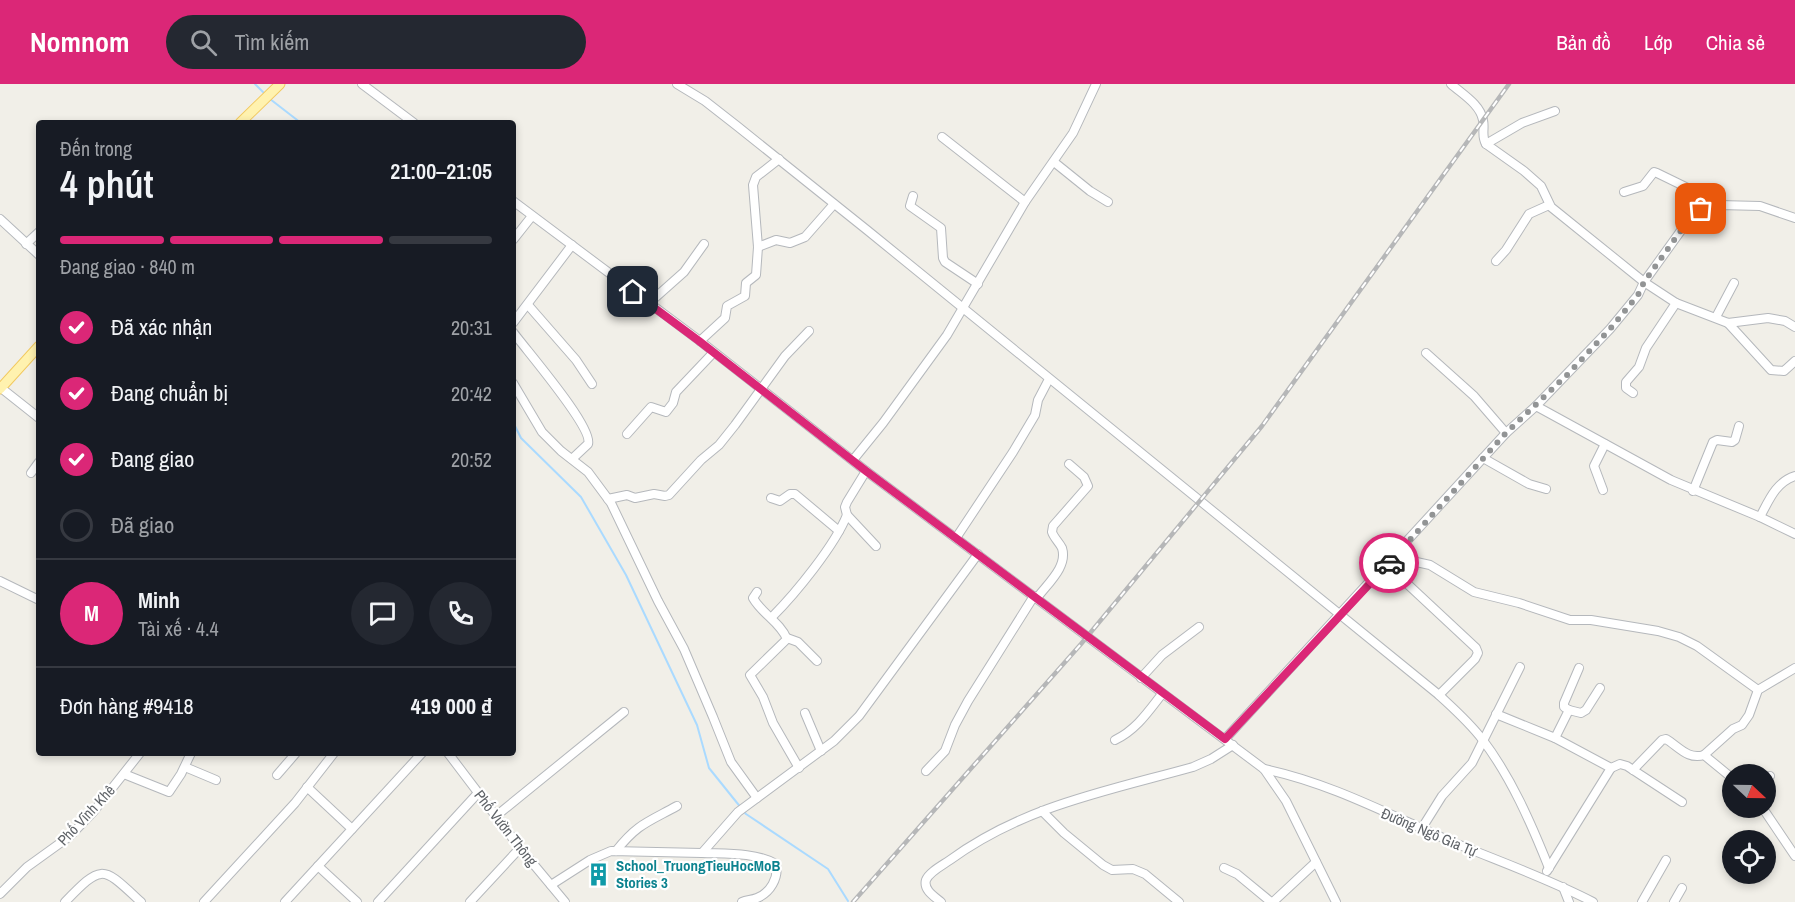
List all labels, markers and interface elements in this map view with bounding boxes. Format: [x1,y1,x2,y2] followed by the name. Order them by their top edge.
[166,15,586,69] search box
[30,23,130,61] text: Nomnom
[187,26,220,59] icon: search
[235,27,309,57] text: Tìm kiếm
[1556,28,1611,57] text: Bản đồ
[1644,28,1673,57] text: Lớp
[1706,28,1765,57] text: Chia sẻ
[60,135,132,162] text: Đến trong
[390,156,492,186] text: 21:00–21:05
[60,158,154,210] text: 4 phút
[1675,183,1726,234] pin
[1684,192,1717,225] icon: bag
[60,253,195,280] text: Đang giao · 840 m
[607,266,658,317] pin
[616,275,649,308] icon: home
[60,311,93,344] icon: check
[111,312,212,342] text: Đã xác nhận
[451,314,492,341] text: 20:31
[60,377,93,410] icon: check
[111,378,228,408] text: Đang chuẩn bị
[451,380,492,407] text: 20:42
[60,443,93,476] icon: check
[111,444,194,474] text: Đang giao
[451,446,492,473] text: 20:52
[111,510,174,540] text: Đã giao
[1359,533,1419,593] courier
[1373,547,1406,580] icon: car
[351,582,414,645] button: chat
[429,582,492,645] button: phone
[138,585,180,615] text: Minh
[84,598,99,628] text: M
[138,615,219,642] text: Tài xế · 4.4
[60,691,193,721] text: Đơn hàng #9418
[411,691,492,721] text: 419 000 ₫
[1722,764,1776,818] north arrow
[1722,764,1776,884] map controls
[53,780,120,850] street label: Phố Vĩnh Khê
[470,785,543,871] street label: Phố Vườn Thông
[1378,802,1481,862] street label: Đường Ngô Gia Tự
[1722,830,1776,884] button: locate
[616,855,781,893] place label: School_TruongTieuHocMoB Stories 3
[585,861,611,887] building icon: School_TruongTieuHocMoB Stories 3

